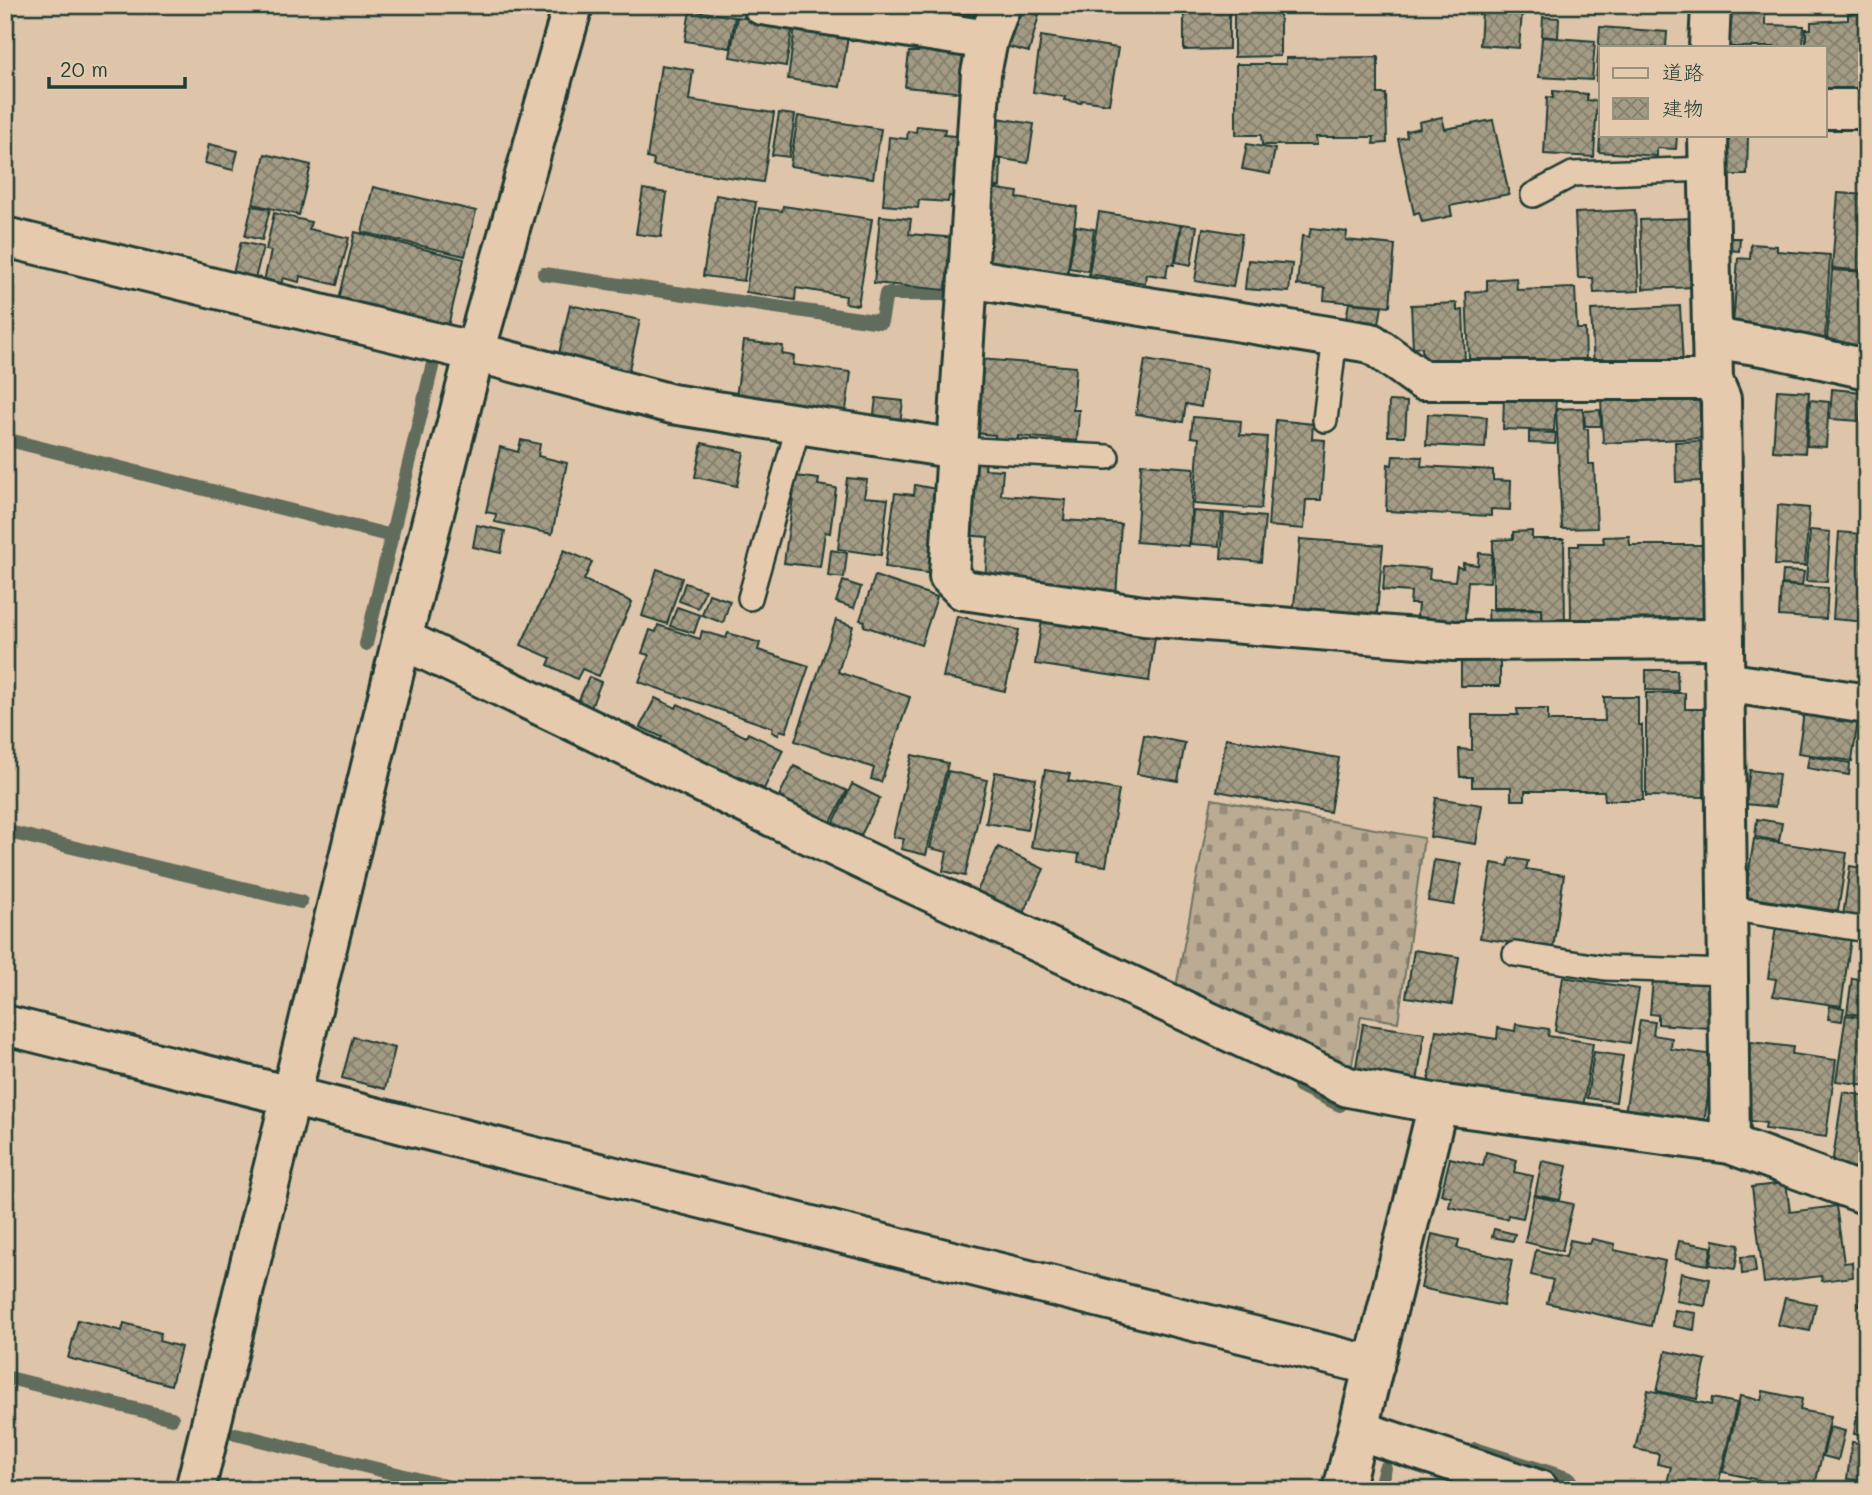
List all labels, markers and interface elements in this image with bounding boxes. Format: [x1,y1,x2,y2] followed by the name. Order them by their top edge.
[49,46,186,90] scale bar
[1599,46,1826,136] legend
[60,55,108,82] text: 20 m
[1662,58,1704,85] text: 道路
[1662,94,1704,121] text: 建物

